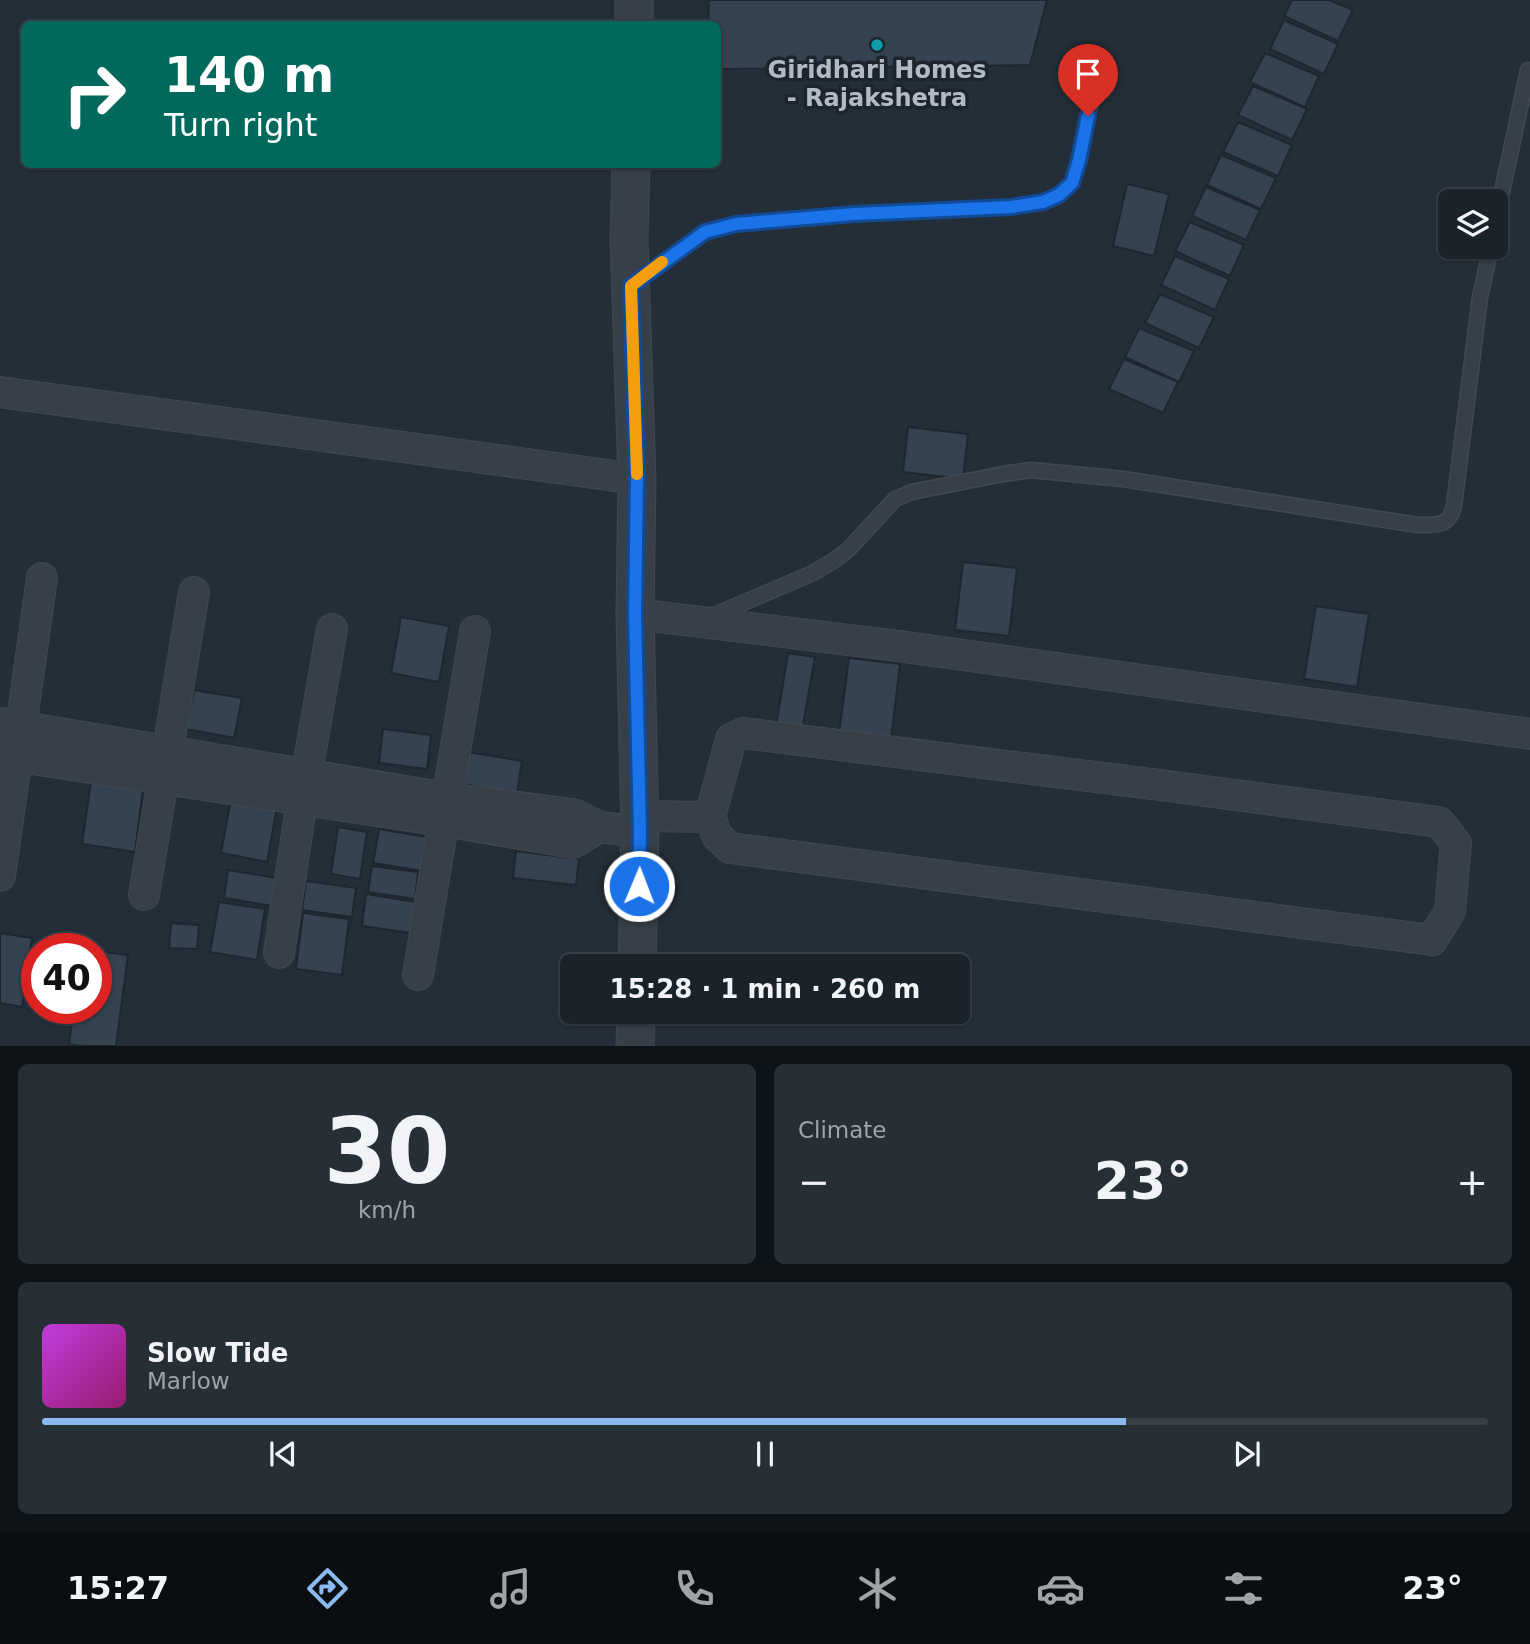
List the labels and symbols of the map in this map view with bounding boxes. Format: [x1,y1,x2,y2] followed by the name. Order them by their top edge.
[869,37,885,53] marker: Giridhari Homes - Rajakshetra
[1058,44,1118,116] pin
[767,56,987,112] place label: Giridhari Homes - Rajakshetra
[602,849,676,923] position arrow
[21,933,112,1024] speed limit sign: 40

